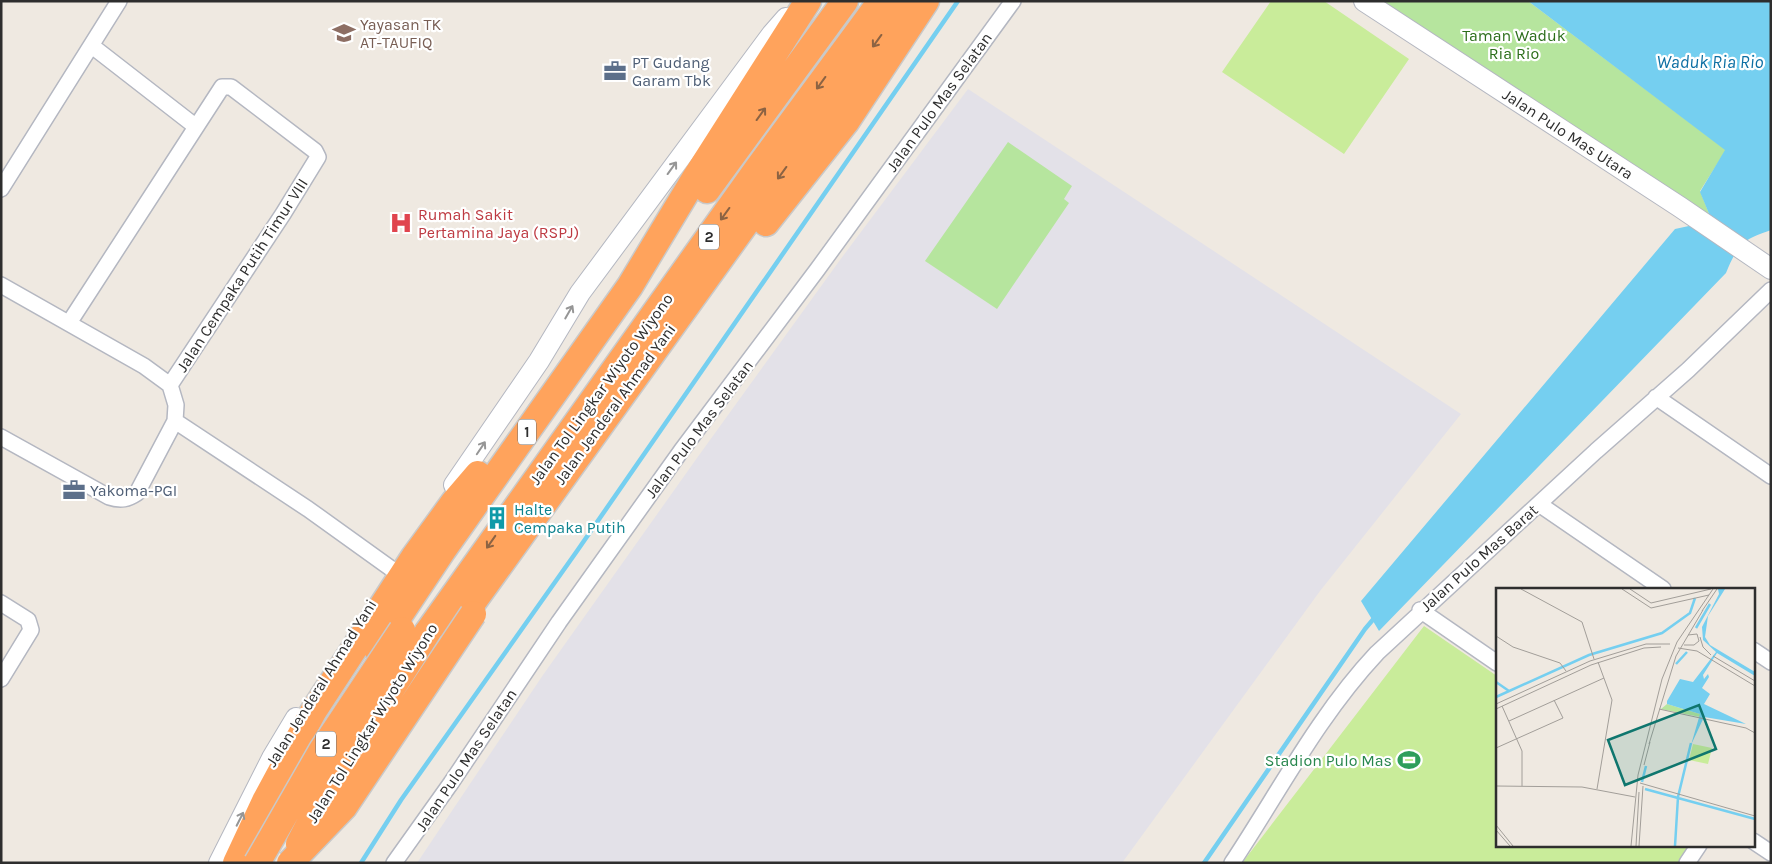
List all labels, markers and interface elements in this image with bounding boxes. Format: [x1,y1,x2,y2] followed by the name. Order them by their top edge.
[360,15,442,52] place label: Yayasan TK AT-TAUFIQ
[331,20,357,46] school or university icon: Yayasan TK AT-TAUFIQ
[1462,26,1566,63] park label: Taman Waduk Ria Rio
[882,29,996,175] street label: Jalan Pulo Mas Selatan
[872,34,882,48] one-way arrow
[1657,51,1764,73] water label: Waduk Ria Rio
[632,53,711,90] place label: PT Gudang Garam Tbk
[602,58,628,84] office icon: PT Gudang Garam Tbk
[816,76,826,90] one-way arrow
[1499,85,1637,183] street label: Jalan Pulo Mas Utara
[756,107,766,121] one-way arrow
[667,161,677,175] one-way arrow
[777,165,787,179] one-way arrow
[172,175,312,375] street label: Jalan Cempaka Putih Timur VIII
[418,205,579,242] place label: Rumah Sakit Pertamina Jaya (RSPJ)
[720,207,730,221] one-way arrow
[388,210,414,236] hospital icon: Rumah Sakit Pertamina Jaya (RSPJ)
[699,224,719,250] road number: 2
[525,290,677,488] street label: Jalan Tol Lingkar Wiyoto Wiyono
[564,305,574,319] one-way arrow
[550,320,680,488] street label: Jalan Jenderal Ahmad Yani
[641,356,757,502] street label: Jalan Pulo Mas Selatan
[518,420,536,444] road number: 1
[476,441,486,455] one-way arrow
[61,477,87,503] office icon: Yakoma-PGI
[90,481,177,500] place label: Yakoma-PGI
[514,500,626,537] place label: Halte Cempaka Putih
[1416,500,1542,616] street label: Jalan Pulo Mas Barat
[484,505,510,531] building icon: Halte Cempaka Putih
[486,535,496,549] one-way arrow
[1496,588,1754,846] inset map
[262,596,380,770] street label: Jalan Jenderal Ahmad Yani
[303,620,441,826] street label: Jalan Tol Lingkar Wiyoto Wiyono
[411,685,521,835] street label: Jalan Pulo Mas Selatan
[316,732,336,756] road number: 2
[1396,747,1422,773] sports icon: Stadion Pulo Mas
[1265,751,1392,770] place label: Stadion Pulo Mas
[236,812,245,827] one-way arrow

